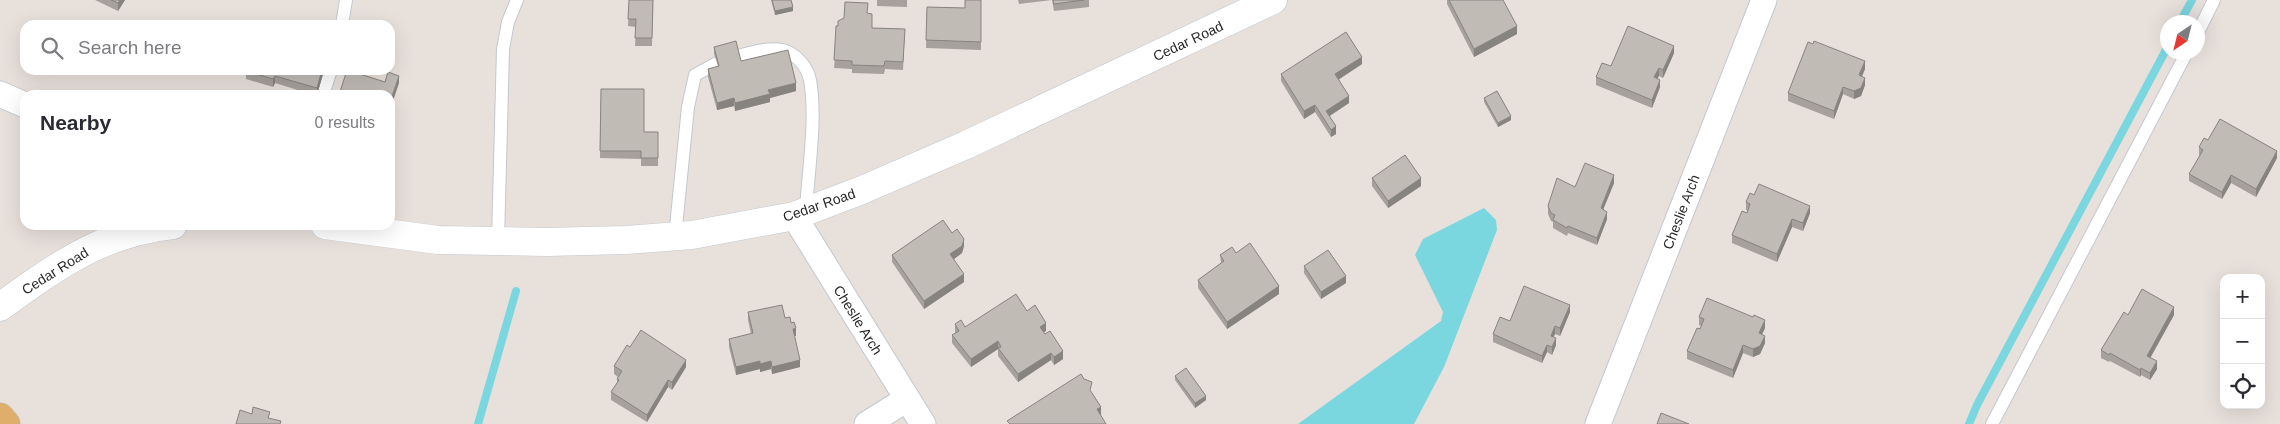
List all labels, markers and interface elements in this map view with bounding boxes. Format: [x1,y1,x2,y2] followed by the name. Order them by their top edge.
[2160,15,2205,60] north arrow
[1150,18,1226,64] street label: Cedar Road
[20,20,395,75] search box
[38,34,66,62] icon: search
[78,37,182,58] text: Search here
[40,111,111,134] text: Nearby
[315,114,375,131] text: 0 results
[1659,172,1703,252] street label: Cheslie Arch
[781,185,857,225] street label: Cedar Road
[19,244,91,298] street label: Cedar Road
[2220,274,2265,409] map controls
[2220,274,2265,319] button: +
[830,282,886,358] street label: Cheslie Arch
[2220,319,2265,364] button: −
[2220,364,2265,409] button: locate

